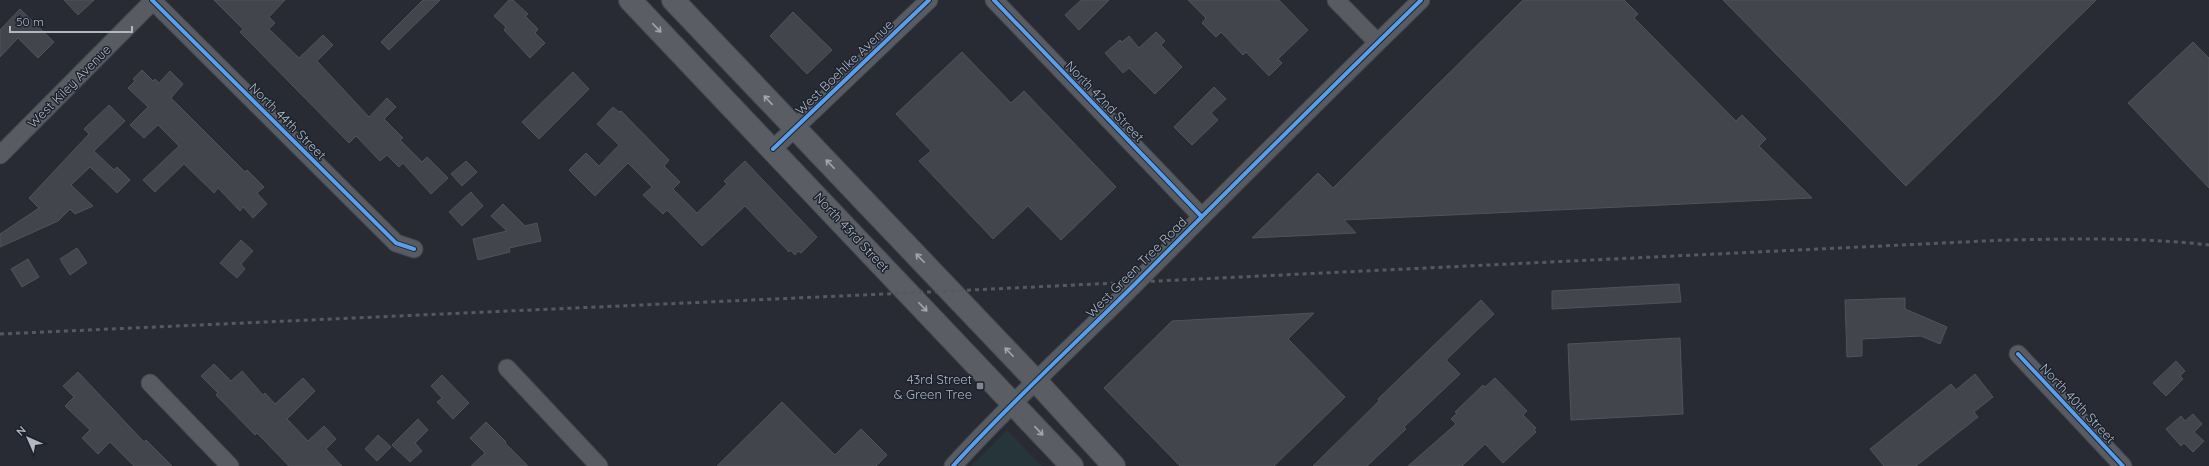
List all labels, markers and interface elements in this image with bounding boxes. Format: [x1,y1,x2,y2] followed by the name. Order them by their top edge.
[10,8,132,34] scale bar
[16,14,44,29] text: 50 m
[792,16,896,118] street label: West Boehlke Avenue
[652,23,662,33] one-way arrow
[24,41,114,131] street label: West Kiley Avenue
[1062,57,1148,145] street label: North 42nd Street
[246,79,330,163] street label: North 44th Street
[763,95,773,105] one-way arrow
[825,159,834,170] one-way arrow
[811,189,893,275] street label: North 43rd Street
[1082,213,1190,321] street label: West Green Tree Road
[915,253,924,263] one-way arrow
[918,302,928,312] one-way arrow
[1005,347,1014,357] one-way arrow
[2037,360,2119,446] street label: North 40th Street
[894,371,972,402] place label: 43rd Street & Green Tree
[975,381,985,391] marker: 43rd Street & Green Tree
[8,418,48,458] north arrow
[13,423,29,439] text: N
[1034,425,1043,435] one-way arrow

